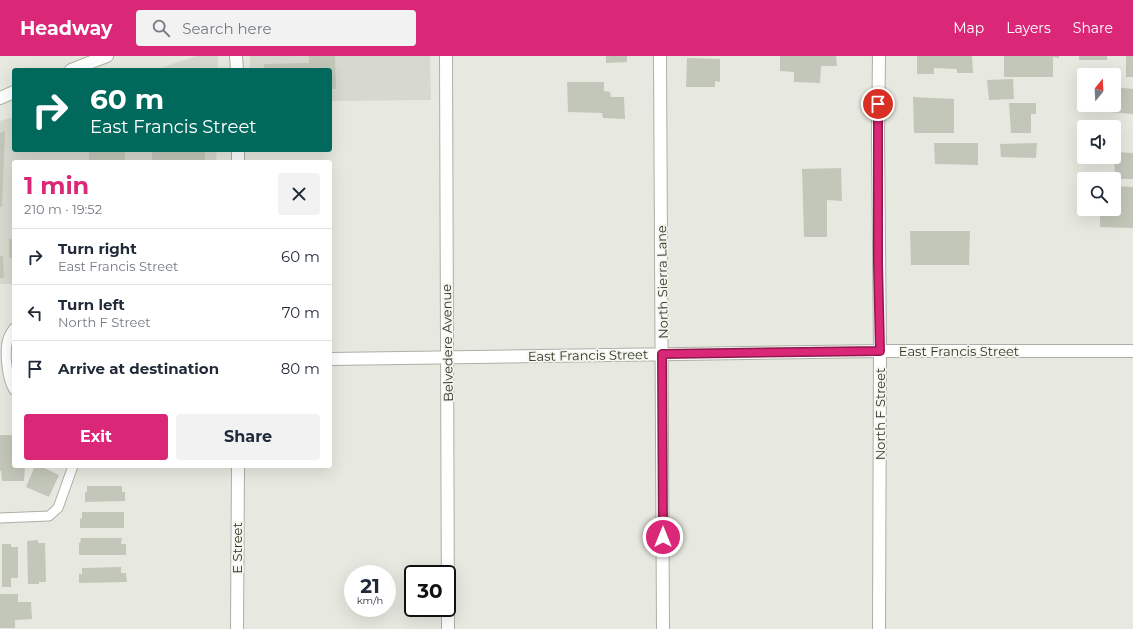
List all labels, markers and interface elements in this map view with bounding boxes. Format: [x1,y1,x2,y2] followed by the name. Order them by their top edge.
[136,10,416,46] search box
[20,17,112,40] text: Headway
[150,17,172,39] icon: search
[182,19,272,38] text: Search here
[953,19,984,37] text: Map
[1006,19,1051,37] text: Layers
[1073,19,1113,37] text: Share
[1077,68,1121,112] north arrow
[1077,68,1121,216] map controls
[90,82,164,116] text: 60 m
[24,84,76,136] icon: right
[861,87,895,121] pin
[867,93,889,115] icon: arrive
[90,116,257,138] text: East Francis Street
[1077,120,1121,164] button: sound
[24,171,89,200] text: 1 min
[1077,172,1121,216] button: search
[278,173,320,215] button: close
[24,201,102,217] text: 210 m · 19:52
[653,225,671,339] street label: North Sierra Lane
[58,239,137,258] text: Turn right
[24,246,46,268] icon: right
[281,247,320,266] text: 60 m
[58,258,178,274] text: East Francis Street
[438,284,456,402] street label: Belvedere Avenue
[58,295,125,314] text: Turn left
[24,302,46,324] icon: left
[282,303,320,322] text: 70 m
[58,314,151,330] text: North F Street
[899,343,1019,359] street label: East Francis Street
[528,346,648,364] street label: East Francis Street
[24,358,46,380] icon: arrive
[58,359,219,378] text: Arrive at destination
[281,359,320,378] text: 80 m
[872,368,888,460] street label: North F Street
[24,414,168,460] button: Exit
[176,414,320,460] button: Share
[642,516,684,558] position arrow
[229,522,245,574] street label: E Street
[404,565,456,617] speed limit sign: 30
[360,574,380,598] text: 21
[357,594,383,607] text: km/h

